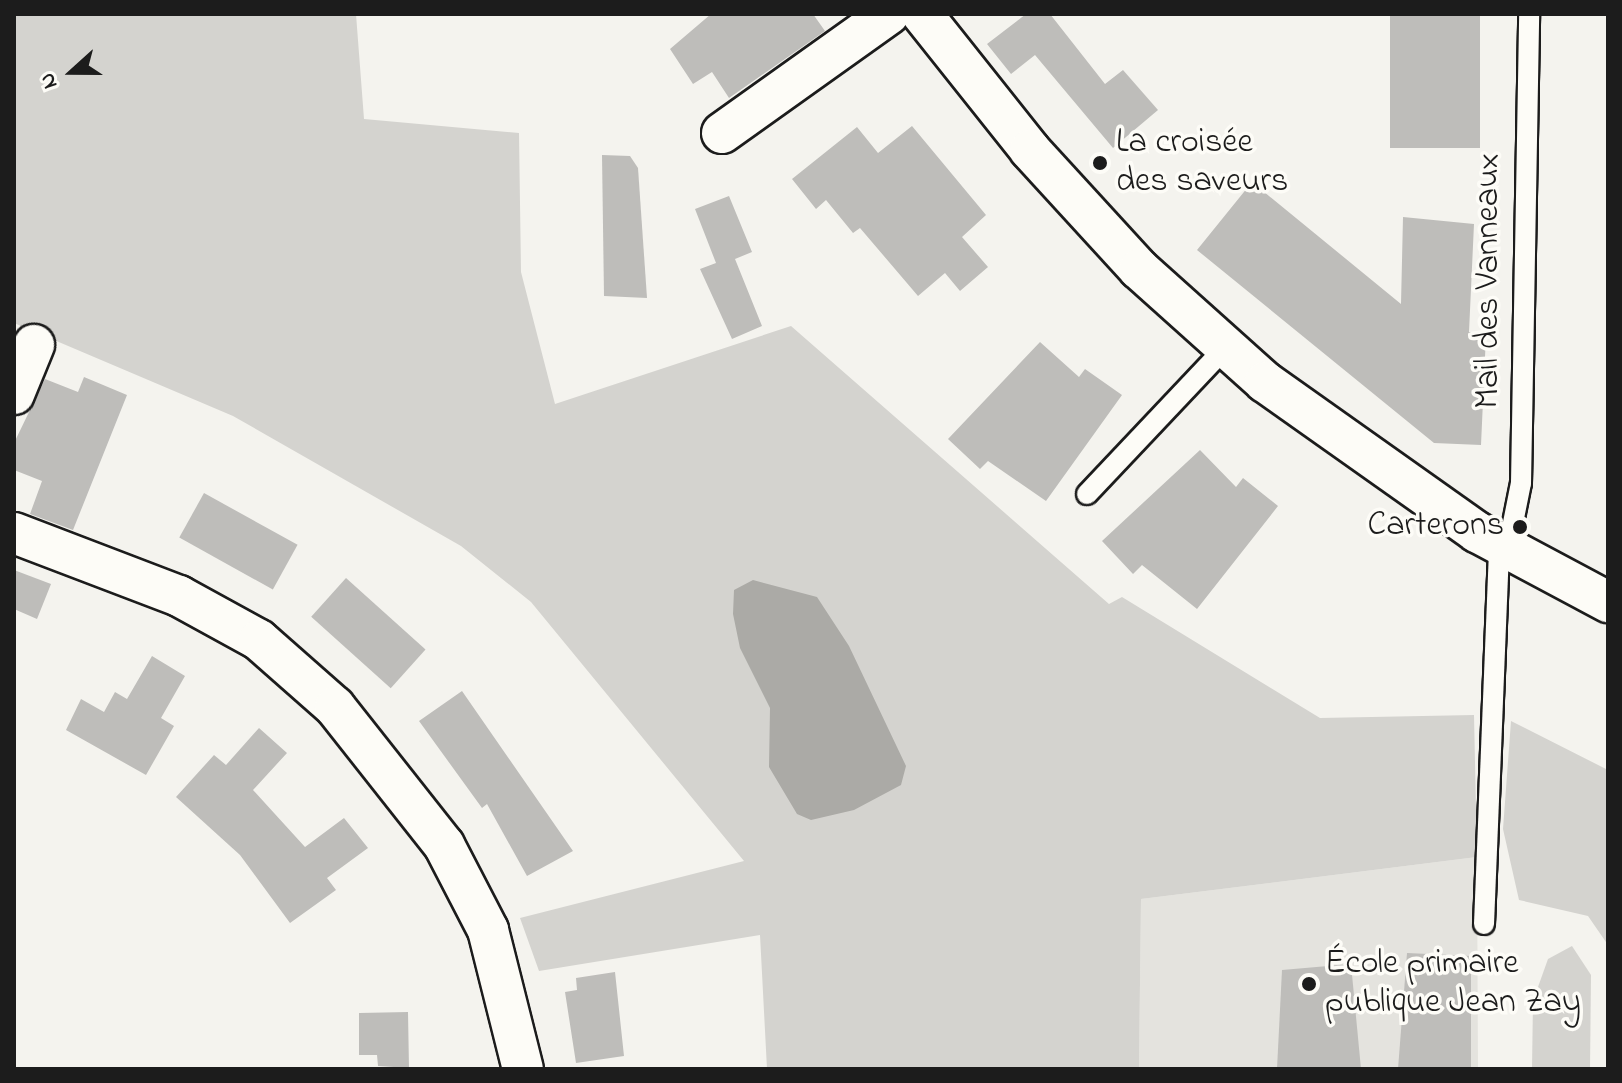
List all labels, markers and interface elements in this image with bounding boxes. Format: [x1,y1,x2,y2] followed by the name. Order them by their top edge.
[32,32,112,112] north arrow
[32,68,67,93] text: N
[1116,123,1288,202] place label: La croisée des saveurs
[1470,153,1510,409] street label: Mail des Vanneaux
[1091,154,1109,172] marker: La croisée des saveurs
[1367,507,1504,547] place label: Carterons
[1511,518,1529,536] marker: Carterons
[1325,944,1581,1024] place label: École primaire publique Jean Zay
[1300,975,1318,993] marker: École primaire publique Jean Zay

